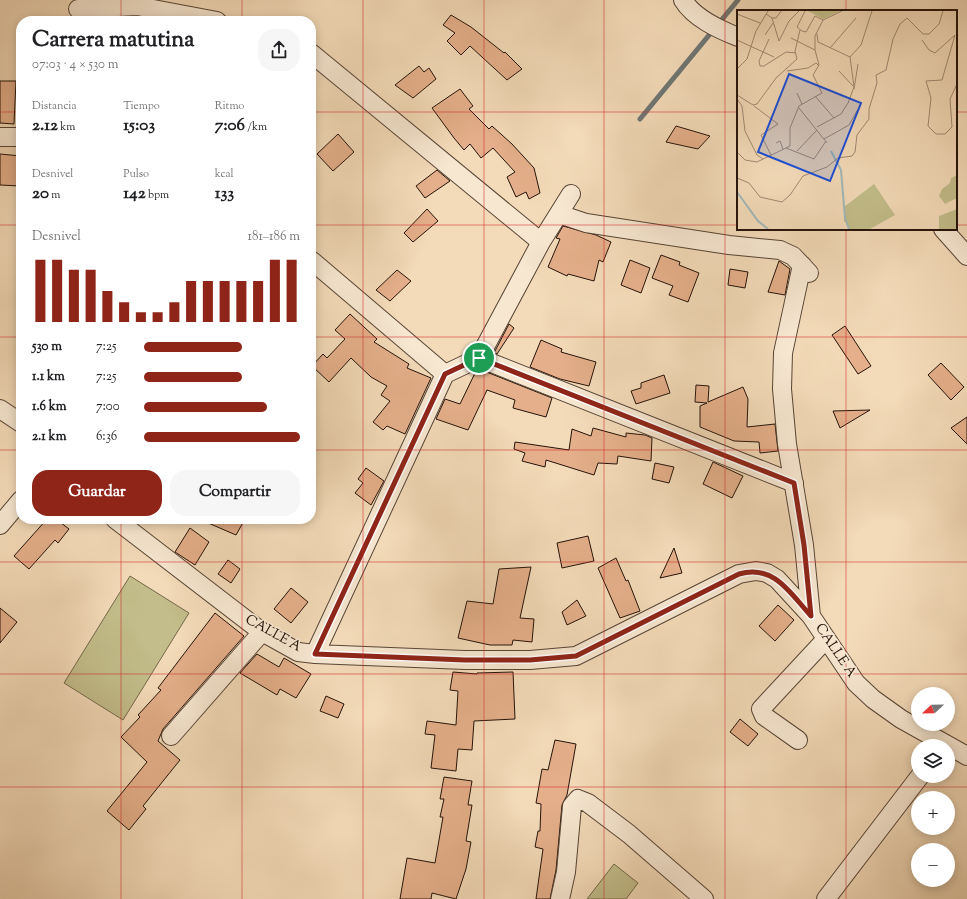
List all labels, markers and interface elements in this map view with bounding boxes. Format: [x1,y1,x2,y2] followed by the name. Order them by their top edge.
[737,10,957,230] inset map
[32,25,194,57] text: Carrera matutina
[258,29,300,71] button: share
[32,56,119,74] text: 07:03 · 4 × 530 m
[32,98,77,114] text: Distancia
[123,98,160,114] text: Tiempo
[215,98,244,114] text: Ritmo
[32,114,58,138] text: 2.12
[123,114,155,138] text: 15:03
[215,114,245,138] text: 7:06
[58,119,75,135] text: km
[245,119,267,135] text: /km
[32,166,73,182] text: Desnivel
[123,166,149,182] text: Pulso
[215,166,234,182] text: kcal
[32,182,49,206] text: 20
[123,182,146,206] text: 142
[215,182,234,206] text: 133
[49,187,60,203] text: m
[146,187,169,203] text: bpm
[32,228,81,246] text: Desnivel
[248,228,300,246] text: 181–186 m
[32,338,62,356] text: 530 m
[96,338,116,356] text: 7:25
[462,341,496,375] pin
[468,347,490,369] icon: arrive
[32,368,65,386] text: 1.1 km
[96,368,116,386] text: 7:25
[32,398,67,416] text: 1.6 km
[96,398,120,416] text: 7:00
[32,428,66,446] text: 2.1 km
[96,428,117,446] text: 6:36
[32,470,162,516] button: Guardar
[170,470,300,516] button: Compartir
[241,610,305,658] street label: CALLE A
[809,620,861,683] street label: CALLE A
[911,687,955,731] north arrow
[911,687,955,887] map controls
[911,739,955,783] button: layers
[911,791,955,835] button: +
[911,843,955,887] button: −

